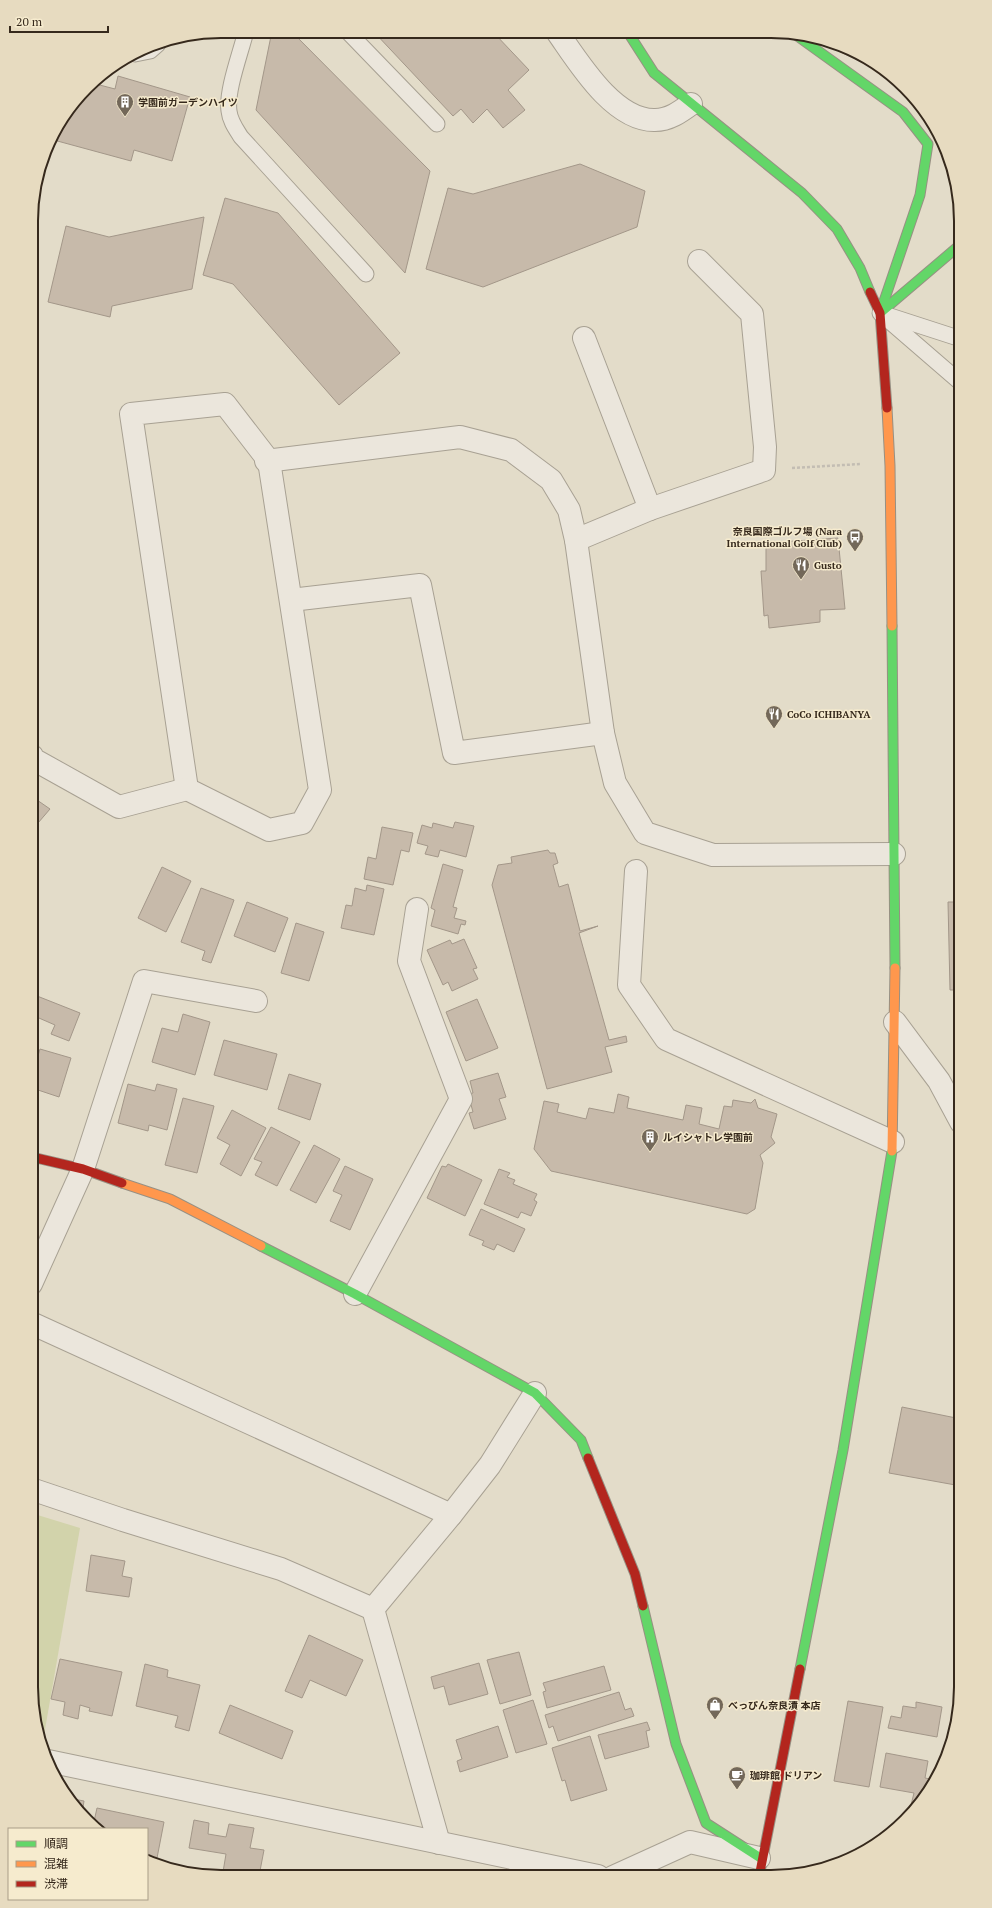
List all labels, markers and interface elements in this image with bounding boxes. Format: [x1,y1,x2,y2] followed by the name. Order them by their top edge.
[10,8,108,34] scale bar
[16,14,43,29] text: 20 m
[115,92,135,117] building icon: 学園前ガーデンハイツ
[138,96,238,109] place label: 学園前ガーデンハイツ
[726,525,842,550] place label: 奈良国際ゴルフ場 (Nara International Golf Club)
[845,527,865,552] bus stop icon: 奈良国際ゴルフ場 (Nara International Golf Club)
[791,555,811,580] restaurant icon: Gusto
[814,559,842,572] place label: Gusto
[764,704,784,729] restaurant icon: CoCo ICHIBANYA
[787,708,871,721] place label: CoCo ICHIBANYA
[640,1127,660,1152] building icon: ルイシャトレ学園前
[663,1131,753,1144] place label: ルイシャトレ学園前
[705,1695,725,1720] shop icon: べっぴん奈良漬 本店
[728,1699,821,1712] place label: べっぴん奈良漬 本店
[727,1765,747,1790] cafe icon: 珈琲館 ドリアン
[750,1769,822,1782] place label: 珈琲館 ドリアン
[8,1828,148,1900] legend
[44,1836,68,1851] text: 順調
[44,1856,68,1871] text: 混雑
[44,1876,68,1891] text: 渋滞

